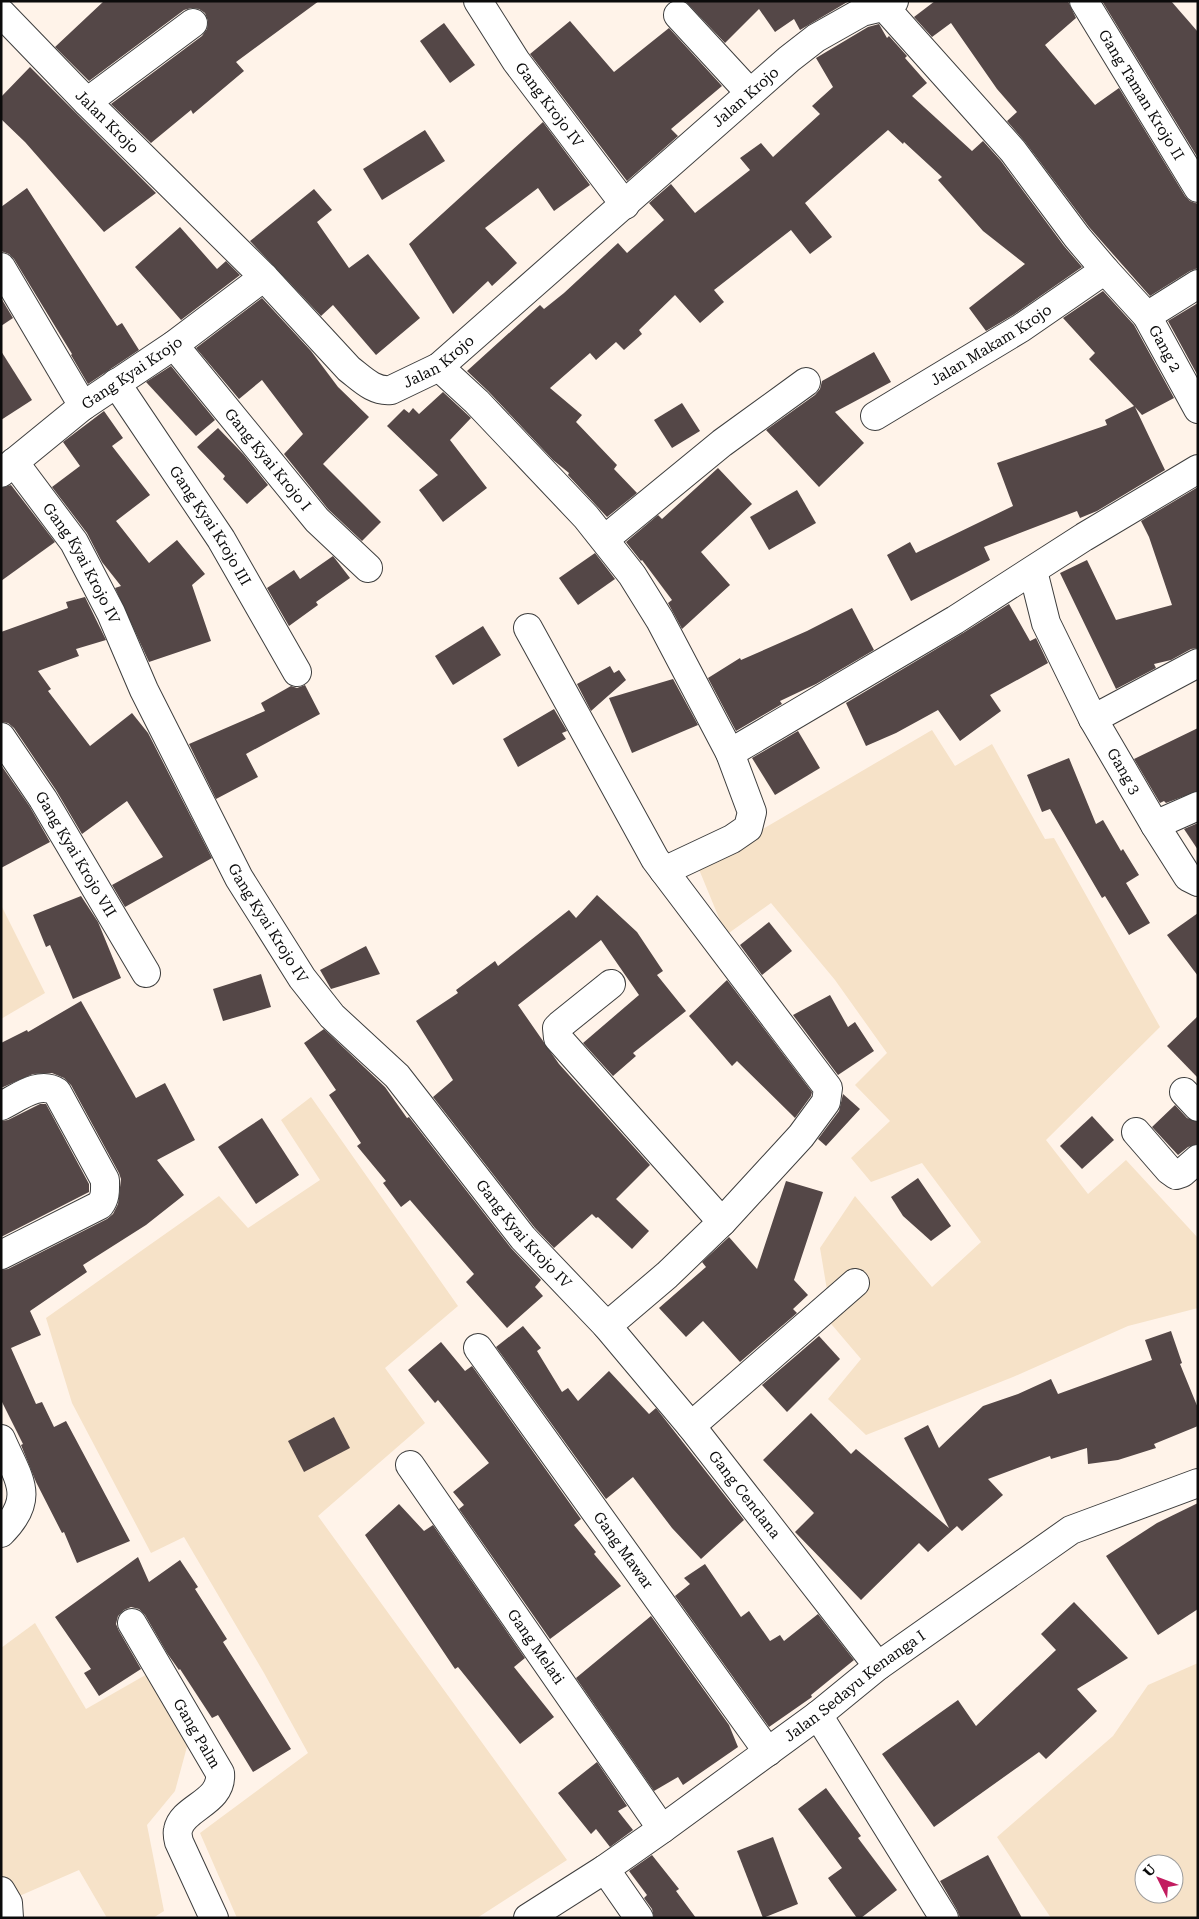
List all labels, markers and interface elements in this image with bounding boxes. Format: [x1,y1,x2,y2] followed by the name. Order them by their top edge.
[1095,26,1188,163] street label: Gang Taman Krojo II
[511,59,587,151] street label: Gang Krojo IV
[709,63,783,131] street label: Jalan Krojo
[72,86,143,157] street label: Jalan Krojo
[927,301,1055,389] street label: Jalan Makam Krojo
[1145,322,1185,375] street label: Gang 2
[400,331,478,392] street label: Jalan Krojo
[78,333,186,413] street label: Gang Kyai Krojo
[221,405,315,514] street label: Gang Kyai Krojo I
[165,463,255,589] street label: Gang Kyai Krojo III
[39,499,124,627] street label: Gang Kyai Krojo IV
[1103,745,1144,798] street label: Gang 3
[31,788,120,920] street label: Gang Kyai Krojo VII
[224,860,312,987] street label: Gang Kyai Krojo IV
[472,1176,575,1292] street label: Gang Kyai Krojo IV
[705,1447,784,1542] street label: Gang Cendana
[589,1508,657,1592] street label: Gang Mawar
[504,1606,568,1688] street label: Gang Melati
[781,1627,929,1745] street label: Jalan Sedayu Kenanga I
[169,1695,224,1772] street label: Gang Palm
[1134,1854,1184,1904] north arrow
[1140,1861,1159,1880] text: U

